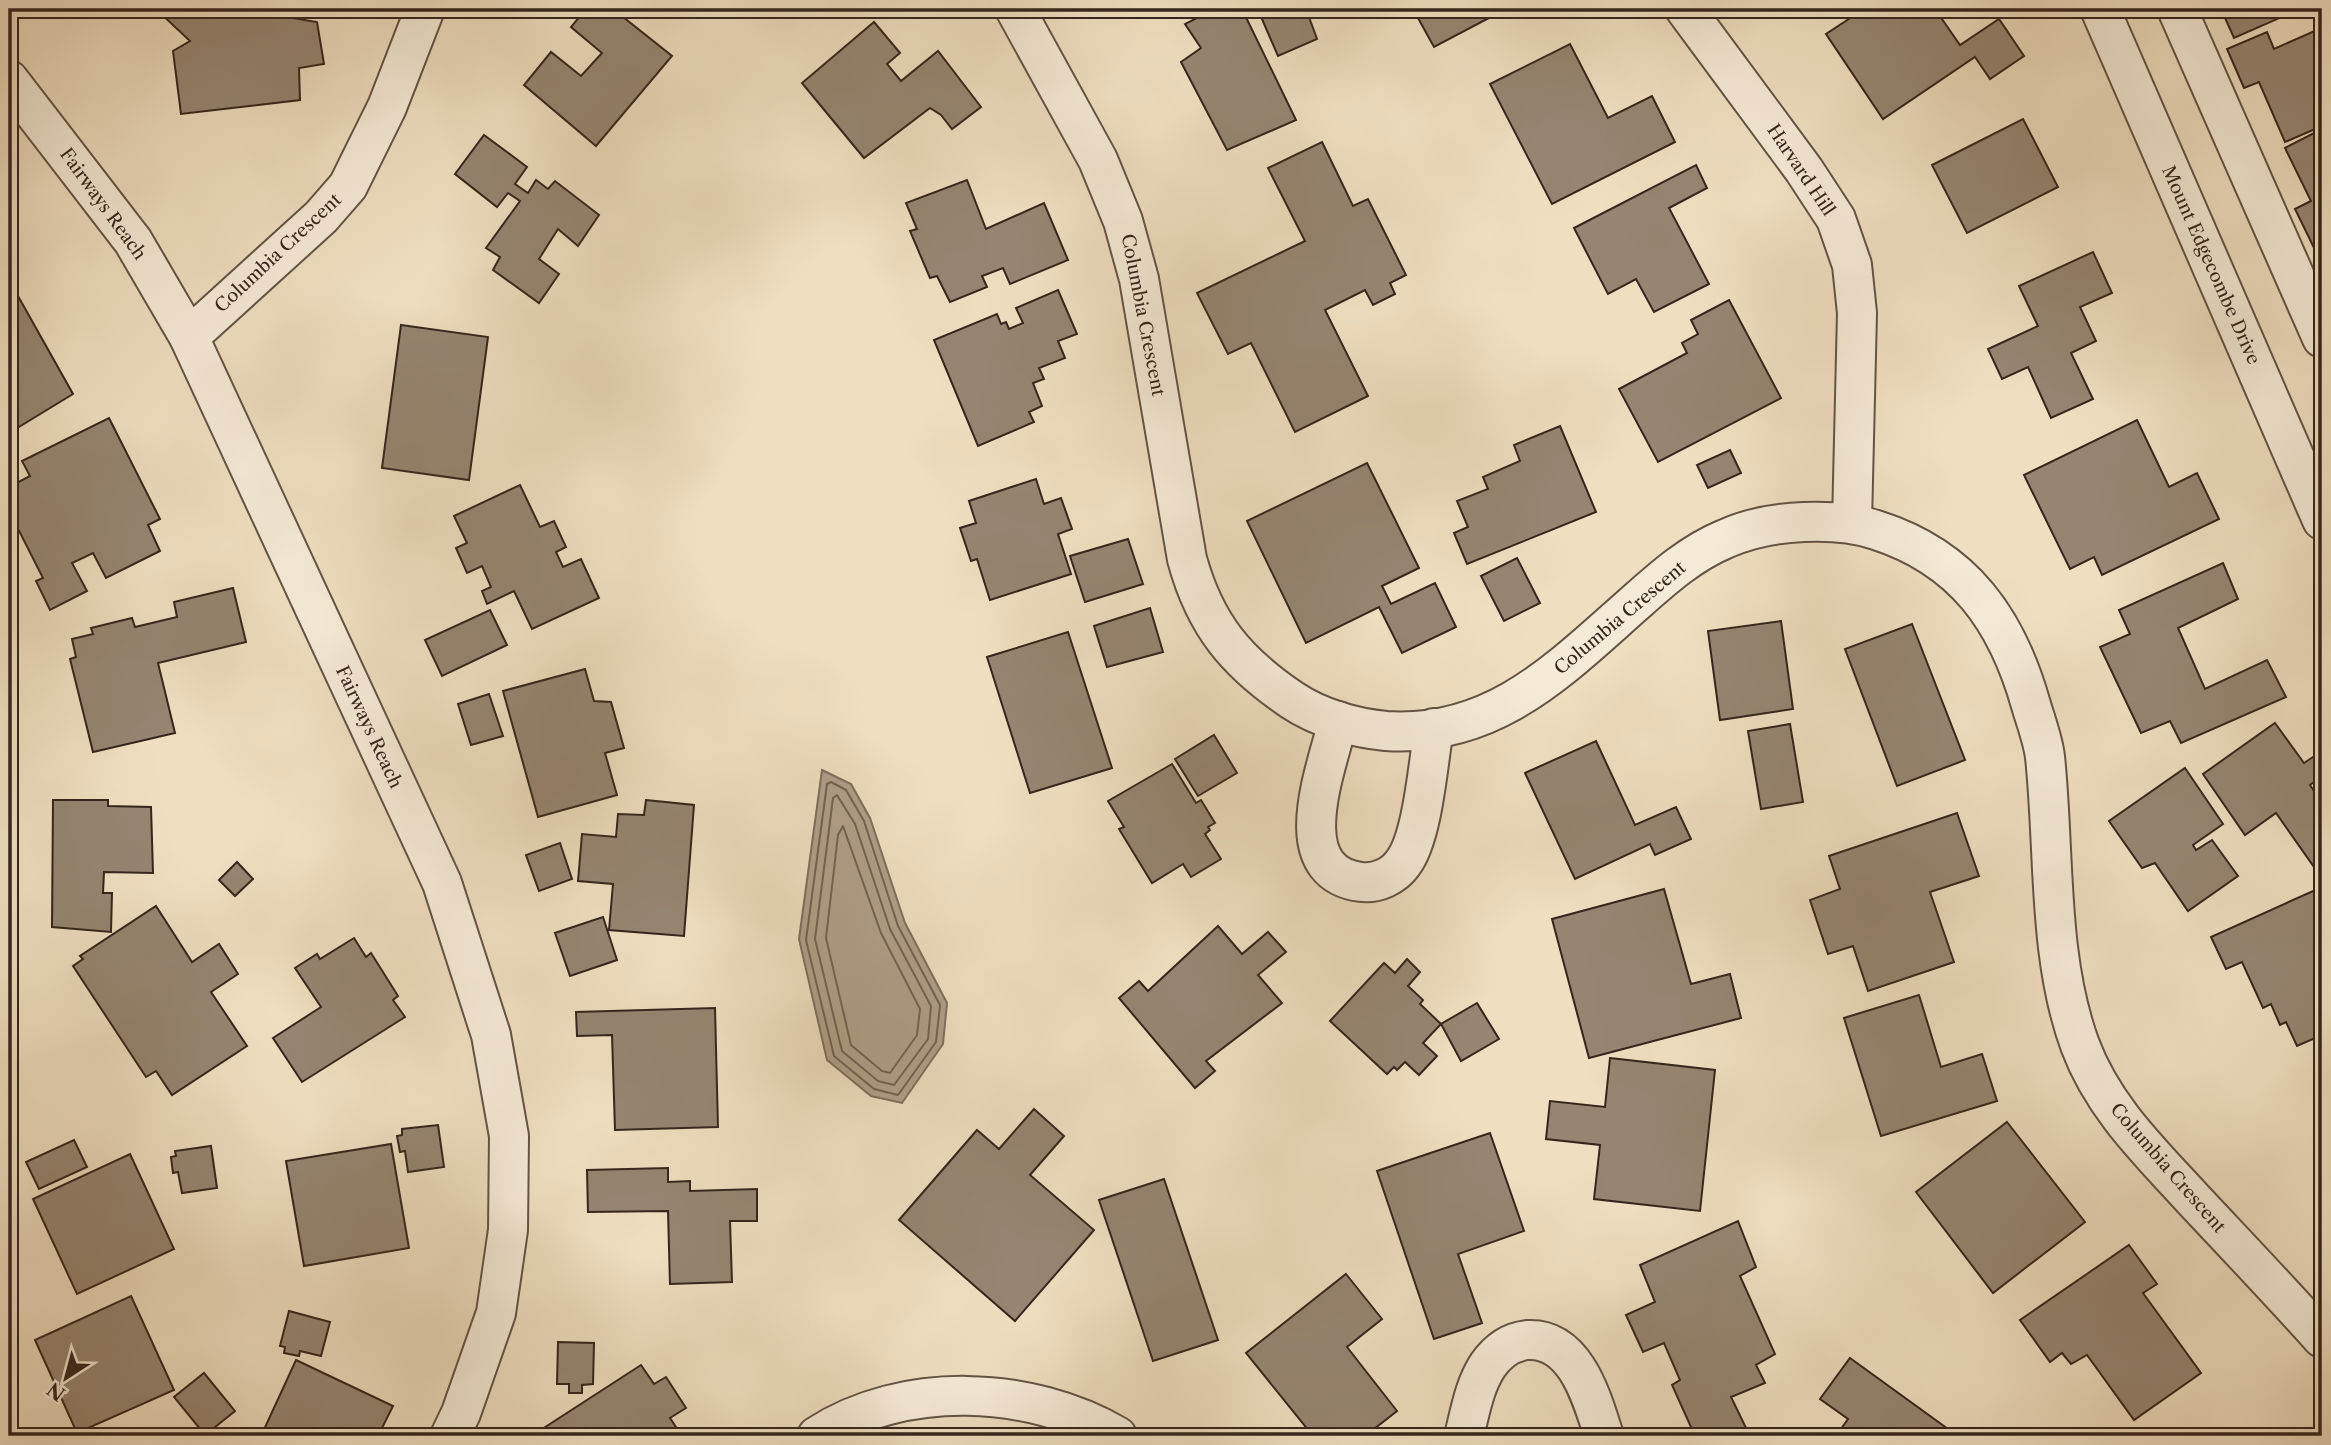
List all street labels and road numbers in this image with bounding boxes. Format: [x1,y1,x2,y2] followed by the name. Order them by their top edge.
[1762,120,1840,220] street label: Harvard Hill
[55,144,151,264] street label: Fairways Reach
[2157,162,2265,368] street label: Mount Edgecombe Drive
[210,188,346,317] street label: Columbia Crescent
[1116,232,1170,399] street label: Columbia Crescent
[1550,556,1691,679] street label: Columbia Crescent
[331,662,407,792] street label: Fairways Reach
[2106,1099,2231,1238] street label: Columbia Crescent

